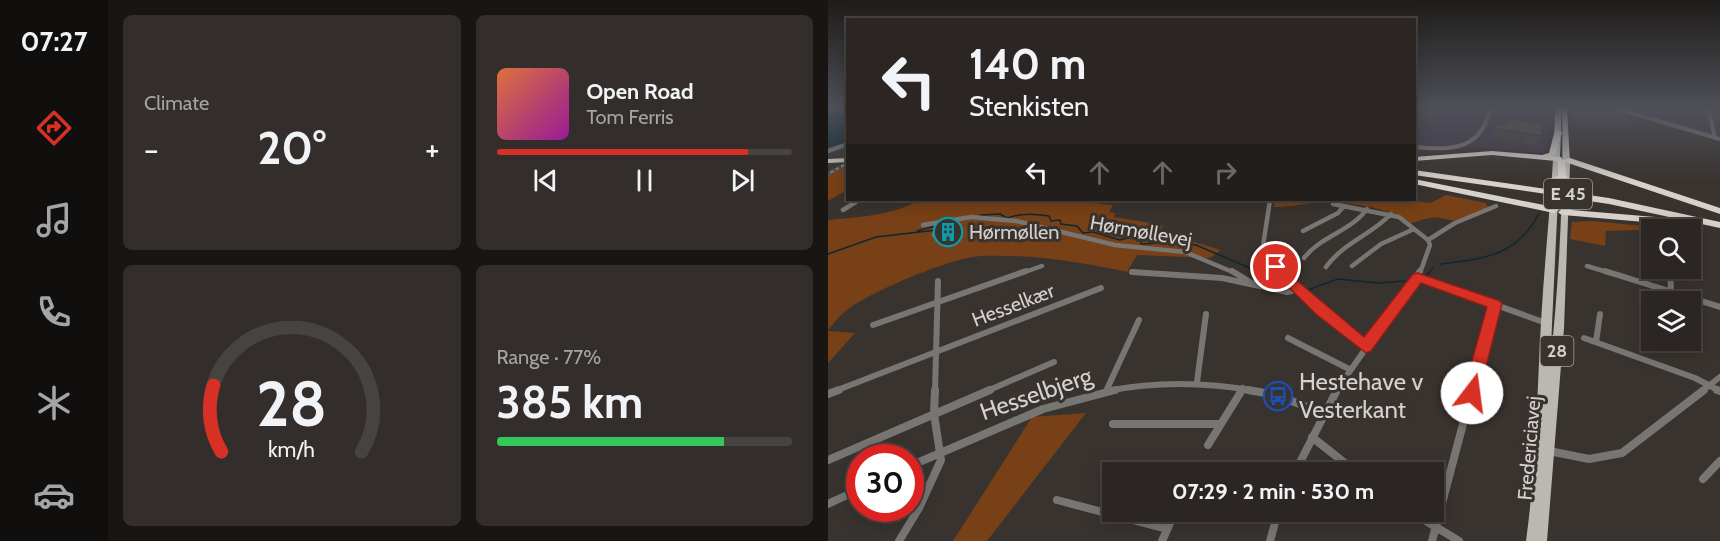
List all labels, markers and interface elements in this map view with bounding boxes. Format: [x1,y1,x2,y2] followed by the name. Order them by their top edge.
[21,25,87,58] text: 07:27
[969,38,1086,90] text: 140 m
[870,42,948,120] icon: left
[587,78,694,105] text: Open Road
[969,90,1089,123] text: Stenkisten
[144,91,209,115] text: Climate
[587,105,674,129] text: Tom Ferris
[33,107,75,149] icon: directions
[257,121,326,175] text: 20°
[144,129,159,169] text: −
[425,129,440,169] text: +
[1020,156,1053,189] icon: left
[1083,156,1116,189] icon: ahead
[1146,156,1179,189] icon: ahead
[1209,156,1242,189] icon: right
[529,164,562,197] icon: previous
[628,164,661,197] icon: pause
[726,164,759,197] icon: next
[1544,179,1592,209] road number: E 45
[33,199,75,241] icon: music
[1088,210,1194,252] street label: Hørmøllevej
[932,216,964,248] building icon: Hørmøllen
[1641,219,1701,351] map controls
[1641,219,1701,279] button: search
[969,220,1059,244] place label: Hørmøllen
[1250,241,1301,292] pin
[1259,250,1292,283] icon: arrive
[968,278,1058,332] street label: Hesselkær
[33,291,75,333] icon: phone
[1641,291,1701,351] button: layers
[1540,336,1574,366] road number: 28
[497,345,601,369] text: Range · 77%
[976,360,1097,426] street label: Hesselbjerg
[1440,361,1504,425] position arrow
[256,366,327,442] text: 28
[1299,367,1423,424] place label: Hestehave v Vesterkant
[497,375,643,429] text: 385 km
[1262,380,1294,412] bus stop icon: Hestehave v Vesterkant
[33,382,75,424] icon: climate
[1512,395,1546,501] street label: Fredericiavej
[268,437,315,463] text: km/h
[846,444,924,522] speed limit sign: 30
[33,474,75,516] icon: car
[1172,478,1374,505] text: 07:29 · 2 min · 530 m

